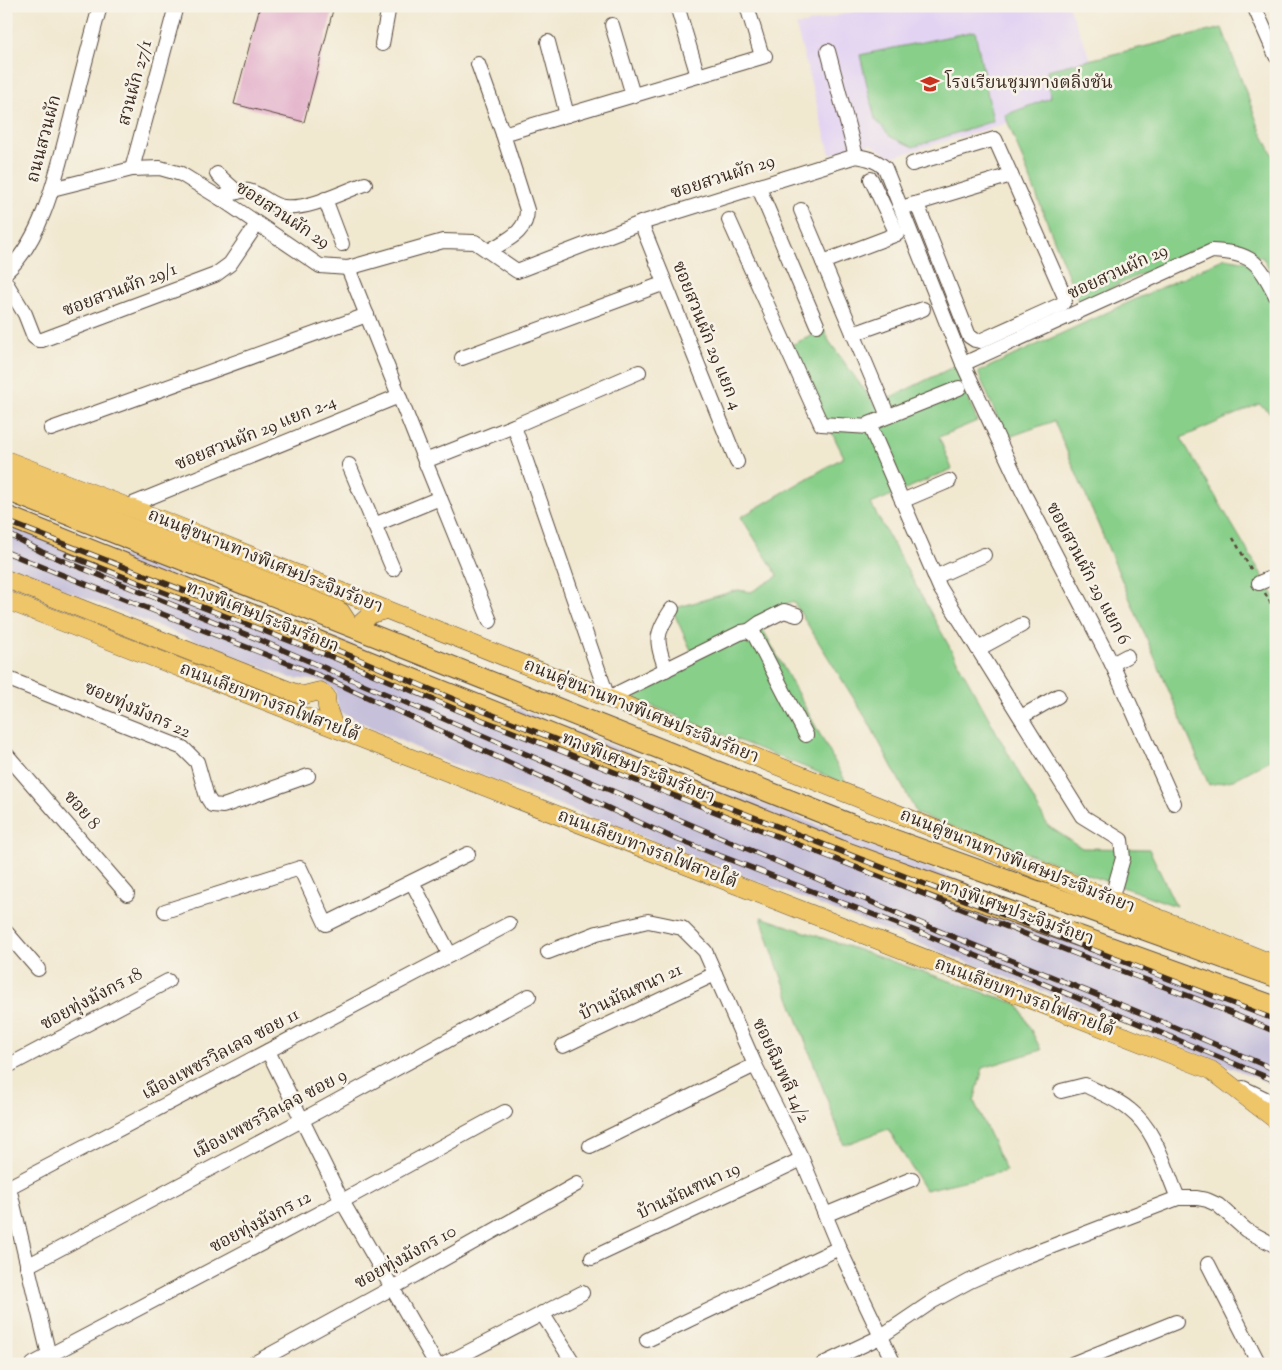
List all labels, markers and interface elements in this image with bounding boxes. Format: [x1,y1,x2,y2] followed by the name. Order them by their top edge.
[112,37,160,129] street label: สวนผัก 27/1
[944,68,1113,97] place label: โรงเรียนชุมทางตลิ่งชัน
[919,73,941,95] school or university icon: โรงเรียนชุมทางตลิ่งชัน
[21,92,69,186] street label: ถนนสวนผัก
[668,149,779,207] street label: ซอยสวนผัก 29
[230,176,335,256] street label: ซอยสวนผัก 29
[1063,238,1173,308] street label: ซอยสวนผัก 29
[59,257,181,325] street label: ซอยสวนผัก 29/1
[664,258,748,414] street label: ซอยสวนผัก 29 แยก 4
[171,390,341,478] street label: ซอยสวนผัก 29 แยก 2-4
[1038,498,1136,650] street label: ซอยสวนผัก 29 แยก 6
[144,505,386,619] street label: ถนนคู่ขนานทางพิเศษประจิมรัถยา
[182,577,342,659] street label: ทางพิเศษประจิมรัถยา
[520,655,762,769] street label: ถนนคู่ขนานทางพิเศษประจิมรัถยา
[175,656,363,749] street label: ถนนเลียบทางรถไฟสายใต้
[80,676,195,746] street label: ซอยทุ่งมังกร 22
[558,728,718,810] street label: ทางพิเศษประจิมรัถยา
[56,785,106,837] street label: ซอย 8
[553,803,741,896] street label: ถนนเลียบทางรถไฟสายใต้
[896,805,1138,919] street label: ถนนคู่ขนานทางพิเศษประจิมรัถยา
[936,875,1096,951] street label: ทางพิเศษประจิมรัถยา
[930,951,1118,1044] street label: ถนนเลียบทางรถไฟสายใต้
[575,958,687,1028] street label: บ้านมัณฑนา 21
[36,962,148,1038] street label: ซอยทุ่งมังกร 18
[138,1002,304,1108] street label: เมืองเพชรวิลเลจ ซอย 11
[744,1014,816,1128] street label: ซอยฉิมพลี 14/2
[188,1063,352,1167] street label: เมืองเพชรวิลเลจ ซอย 9
[633,1157,745,1227] street label: บ้านมัณฑนา 19
[205,1185,317,1261] street label: ซอยทุ่งมังกร 12
[350,1219,462,1297] street label: ซอยทุ่งมังกร 10

